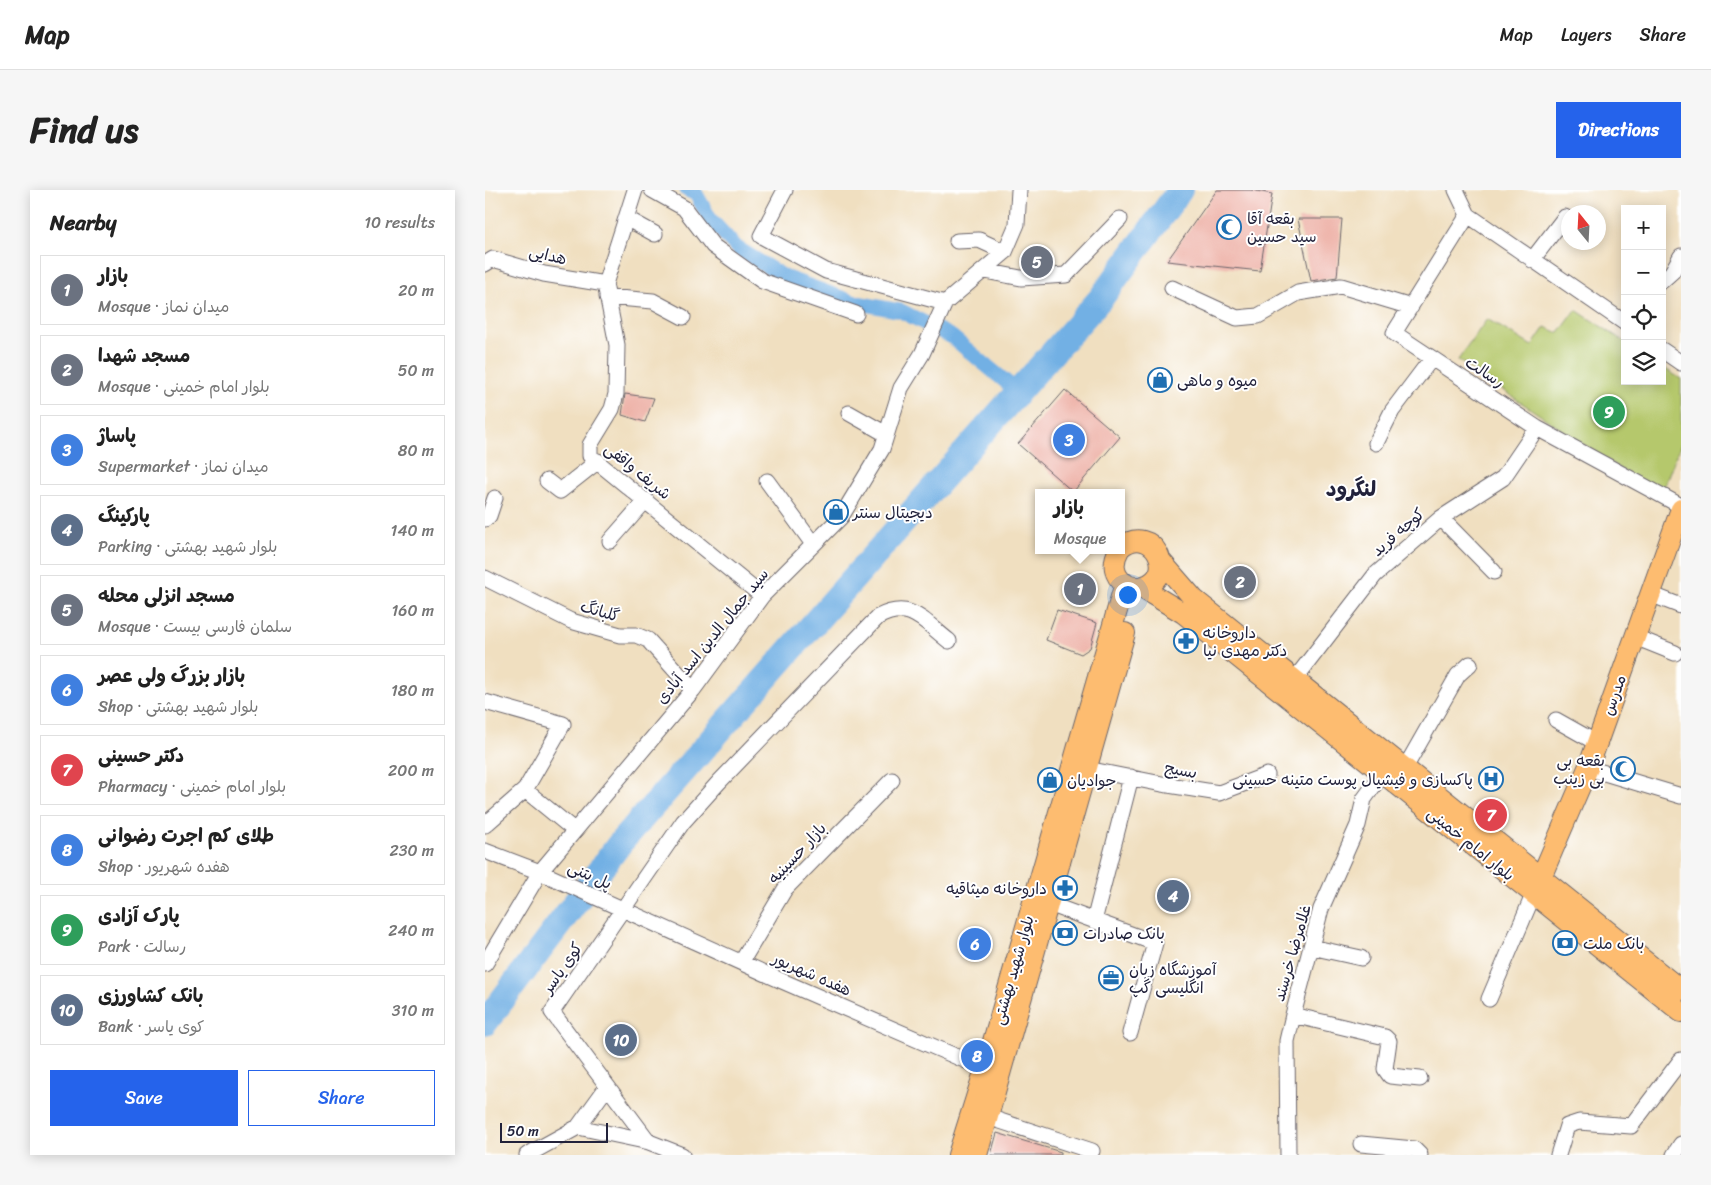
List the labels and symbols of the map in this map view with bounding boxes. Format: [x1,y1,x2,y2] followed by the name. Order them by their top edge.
[1247,204,1317,251] place label: بقعه آقا سید حسین
[1561,205,1606,250] north arrow
[1216,214,1242,240] mosque icon: بقعه آقا سید حسین
[526,237,570,273] street label: هدایی
[1021,243,1053,281] pin: 5
[1459,348,1511,396] street label: رسالت
[1177,366,1257,395] place label: میوه و ماهی
[1147,367,1173,393] shop icon: میوه و ماهی
[1593,393,1625,431] pin: 9
[1053,421,1085,459] pin: 3
[598,435,678,507] street label: شریف واقفی
[1326,470,1376,508] district label: لنگرود
[851,498,933,527] place label: دیجیتال سنتر
[823,499,849,525] shop icon: دیجیتال سنتر
[1364,500,1432,564] street label: کوچه فرید
[648,561,776,711] street label: سید جمال الدین اسد آبادی
[1224,563,1256,601] pin: 2
[1064,570,1096,608] pin: 1
[1115,582,1141,608] your location
[577,592,623,630] street label: گلبانگ
[1203,618,1287,665] place label: داروخانه دکتر مهدی نیا
[1173,628,1199,654] pharmacy icon: داروخانه دکتر مهدی نیا
[1593,671,1635,719] street label: مدرس
[1553,746,1605,793] place label: بقعه بی بی زینب
[1162,753,1200,787] street label: بسیج
[1610,756,1636,782] mosque icon: بقعه بی بی زینب
[1232,765,1473,794] place label: پاکسازی و فیشیال پوست متینه حسینی
[1067,766,1117,795] place label: جوادیان
[1478,766,1504,792] hospital icon: پاکسازی و فیشیال پوست متینه حسینی
[1037,767,1063,793] shop icon: جوادیان
[1475,796,1507,834] pin: 7
[1421,799,1521,889] street label: بلوار امام خمینی
[760,815,834,891] street label: بازار حسینیه
[563,852,617,898] street label: پل بتنی
[946,874,1047,903] place label: داروخانه میثاقیه
[1052,875,1078,901] pharmacy icon: داروخانه میثاقیه
[1157,877,1189,915] pin: 4
[1264,901,1320,1005] street label: غلامرضا خرسند
[984,912,1042,1028] street label: بلوار شهید بهشتی
[1083,919,1165,948] place label: بانک صادرات
[1052,920,1078,946] bank icon: بانک صادرات
[959,925,991,963] pin: 6
[1583,929,1644,958] place label: بانک ملت
[1552,930,1578,956] bank icon: بانک ملت
[532,936,591,1002] street label: کوی یاسر
[766,943,856,1004] street label: هفده شهریور
[1129,955,1217,1002] place label: آموزشگاه زبان انگلیسی گپ
[1098,965,1124,991] office icon: آموزشگاه زبان انگلیسی گپ
[605,1021,637,1059] pin: 10
[961,1037,993,1075] pin: 8
[500,1120,607,1143] scale bar

